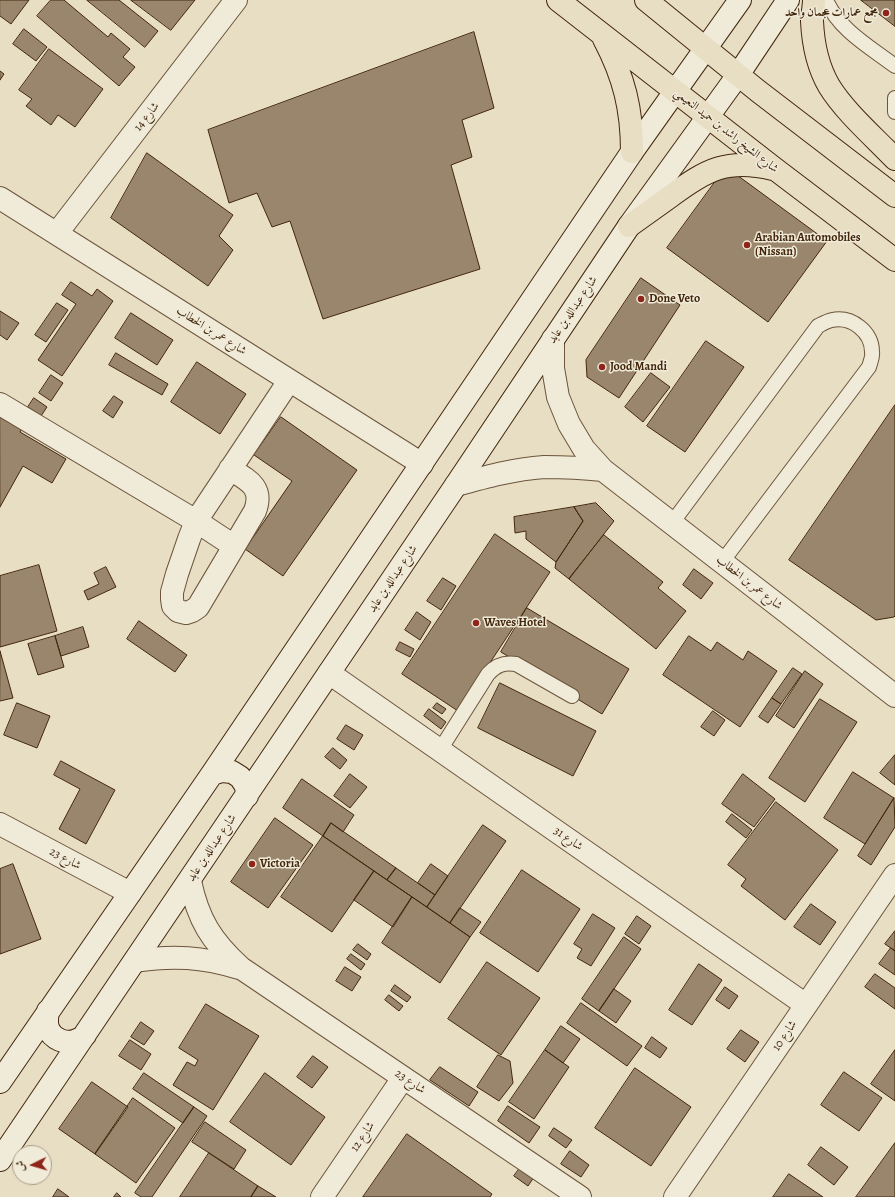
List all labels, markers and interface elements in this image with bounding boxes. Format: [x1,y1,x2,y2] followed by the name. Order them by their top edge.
[785,6,878,20] place label: مجمع عمارات عجمان واحد
[881,8,891,18] marker: مجمع عمارات عجمان واحد
[671,86,781,176] street label: شارع الشيخ راشد بن حميد النعيمي
[131,100,163,134] street label: شارع 14
[755,231,861,259] place label: Arabian Automobiles (Nissan)
[742,240,752,250] marker: Arabian Automobiles (Nissan)
[545,274,601,346] street label: شارع عبدالله بن عابد
[649,292,700,306] place label: Done Veto
[636,294,646,304] marker: Done Veto
[173,304,249,358] street label: شارع عمر بن الخطاب
[610,360,667,374] place label: Jood Mandi
[597,362,607,372] marker: Jood Mandi
[365,543,421,615] street label: شارع عبدالله بن عابد
[713,553,785,613] street label: شارع عمر بن الخطاب
[484,616,546,630] place label: Waves Hotel
[471,618,481,628] marker: Waves Hotel
[184,812,240,884] street label: شارع عبدالله بن عابد
[551,824,585,854] street label: شارع 31
[47,845,83,873] street label: شارع 23
[260,857,300,871] place label: Victoria
[247,859,257,869] marker: Victoria
[770,1018,800,1054] street label: شارع 10
[392,1067,428,1097] street label: شارع 23
[348,1119,378,1155] street label: شارع 12
[12,1145,52,1185] north arrow
[13,1160,28,1172] text: ش

